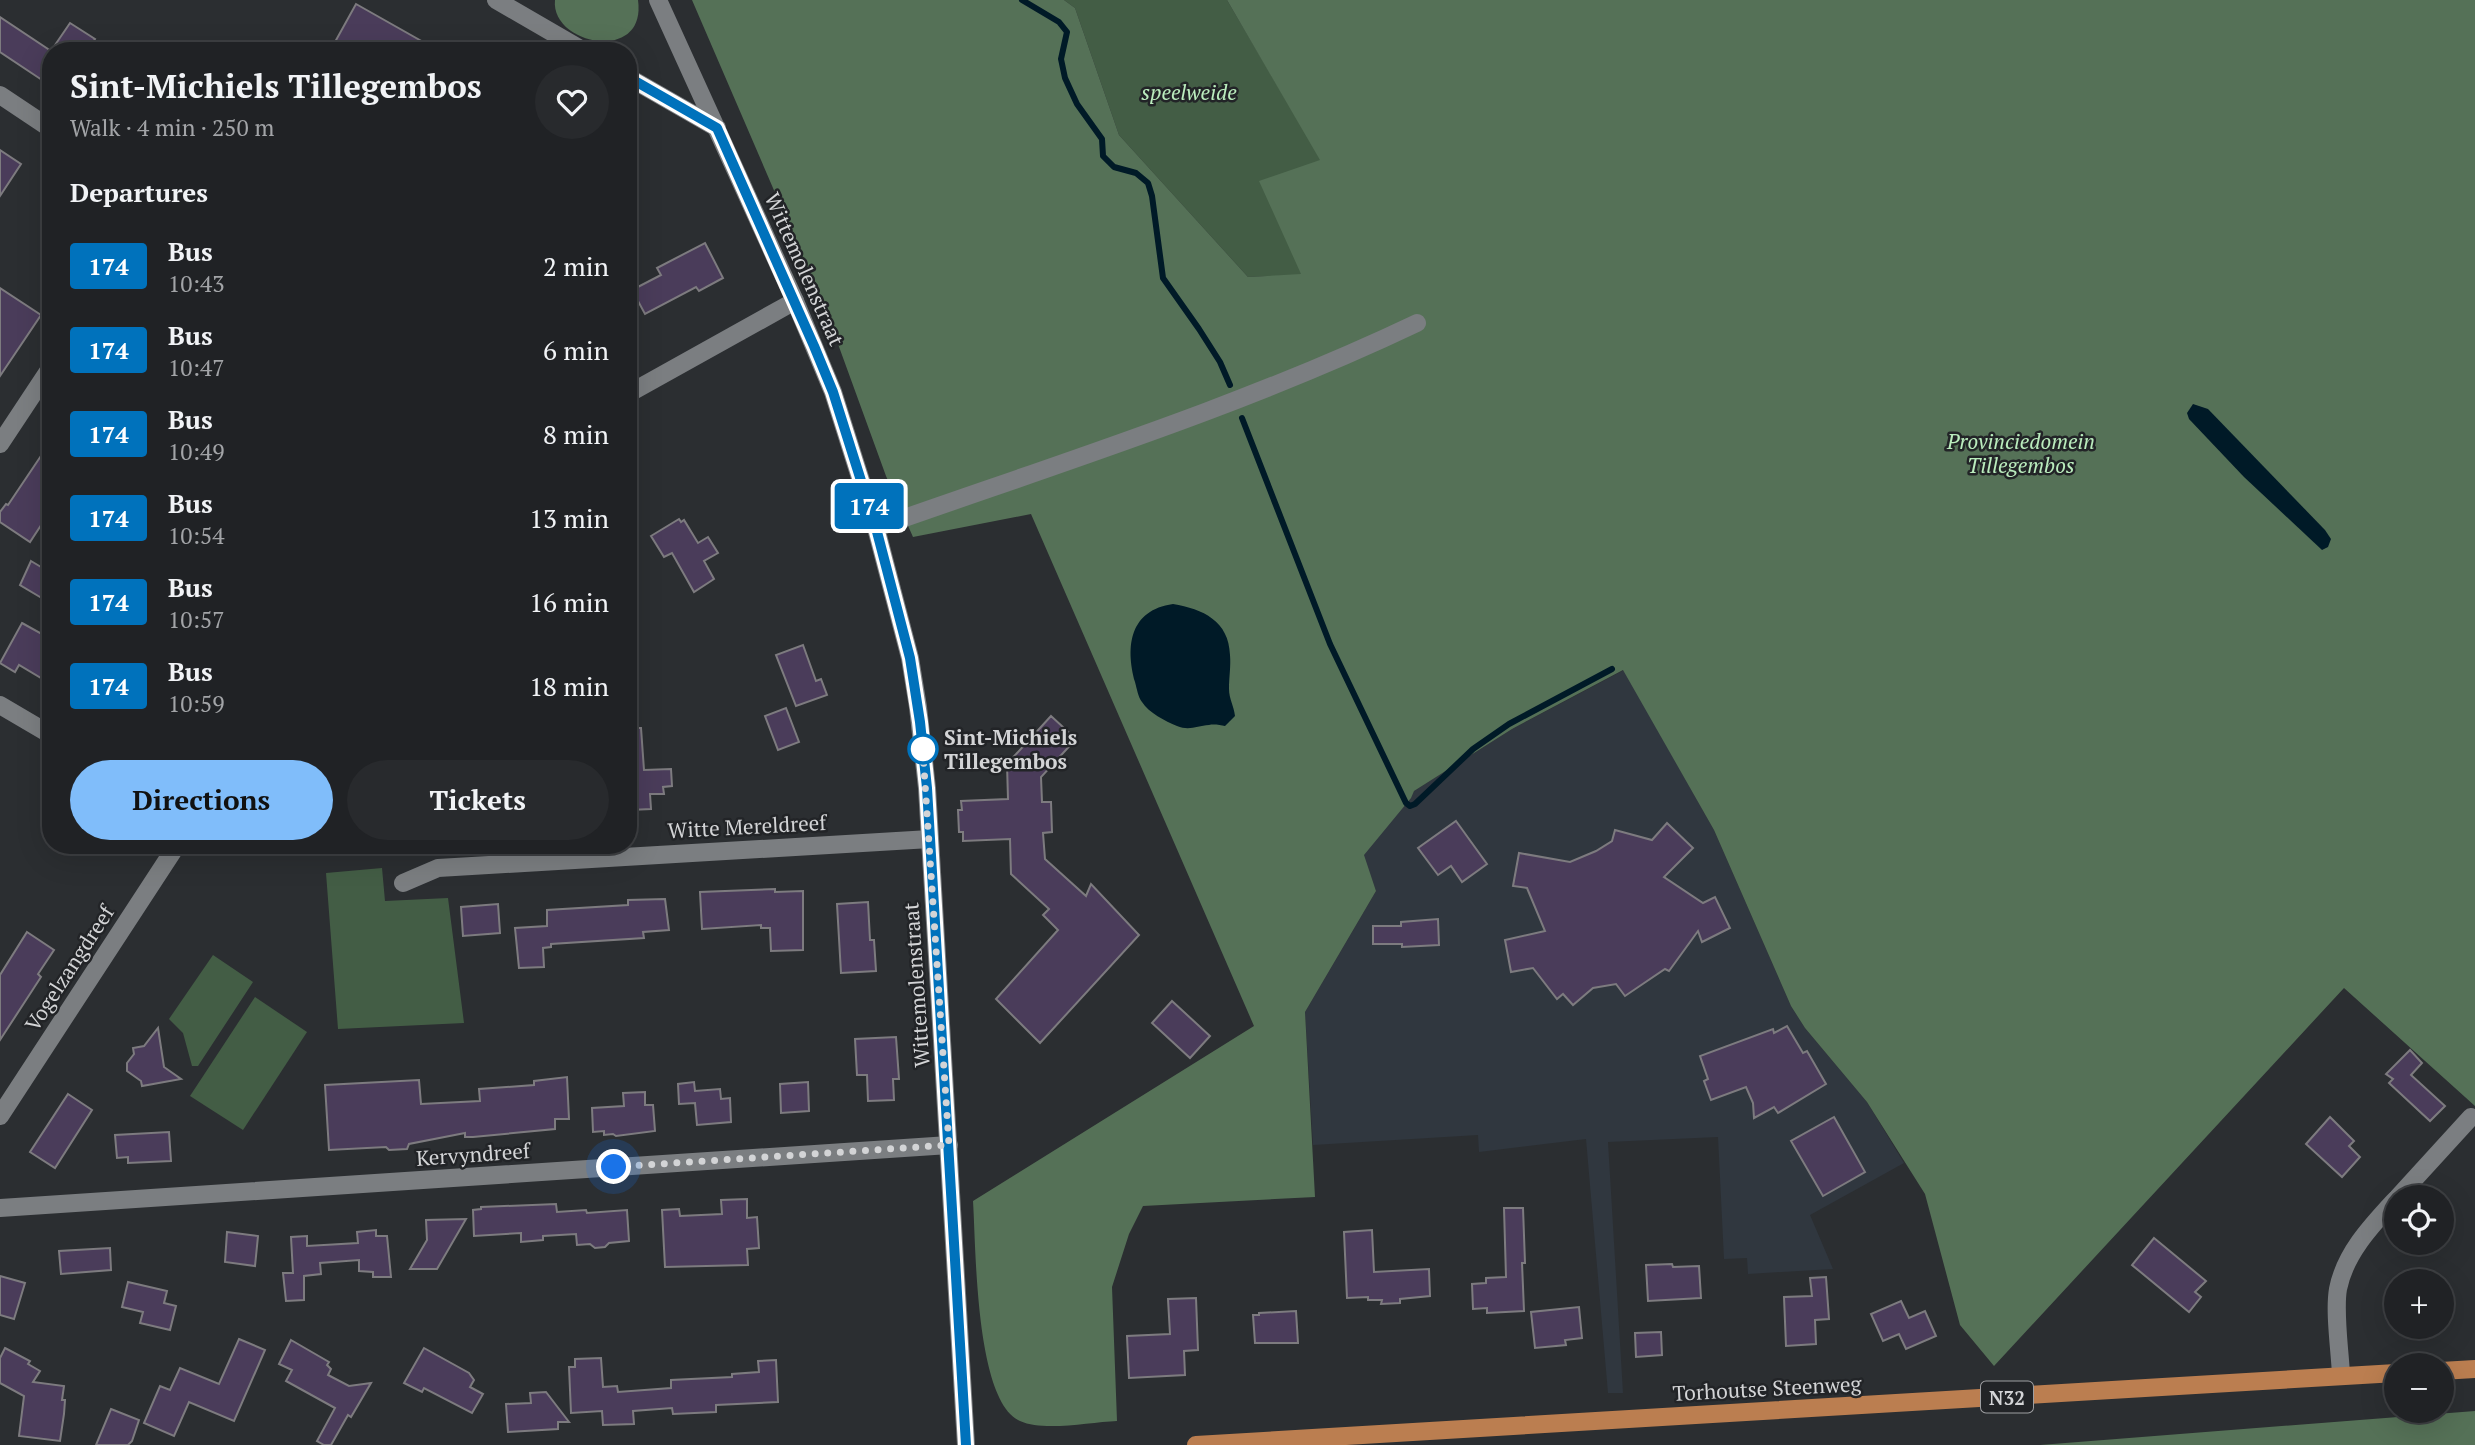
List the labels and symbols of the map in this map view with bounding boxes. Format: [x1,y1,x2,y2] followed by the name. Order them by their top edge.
[1141,78,1237,106] park label: speelweide
[759,188,851,350] street label: Wittemolenstraat
[1946,427,2095,479] park label: Provinciedomein Tillegembos
[829,483,909,529] line badge: 174
[944,723,1077,775] place label: Sint-Michiels Tillegembos
[908,734,938,764] marker: Sint-Michiels Tillegembos
[667,808,829,844] street label: Witte Mereldreef
[18,898,121,1036] street label: Vogelzangdreef
[896,901,936,1068] street label: Wittemolenstraat
[415,1136,533,1172] street label: Kervyndreef
[596,1149,631,1184] your location
[1672,1369,1863,1407] street label: Torhoutse Steenweg
[1981,1382,2033,1413] road number: N32

